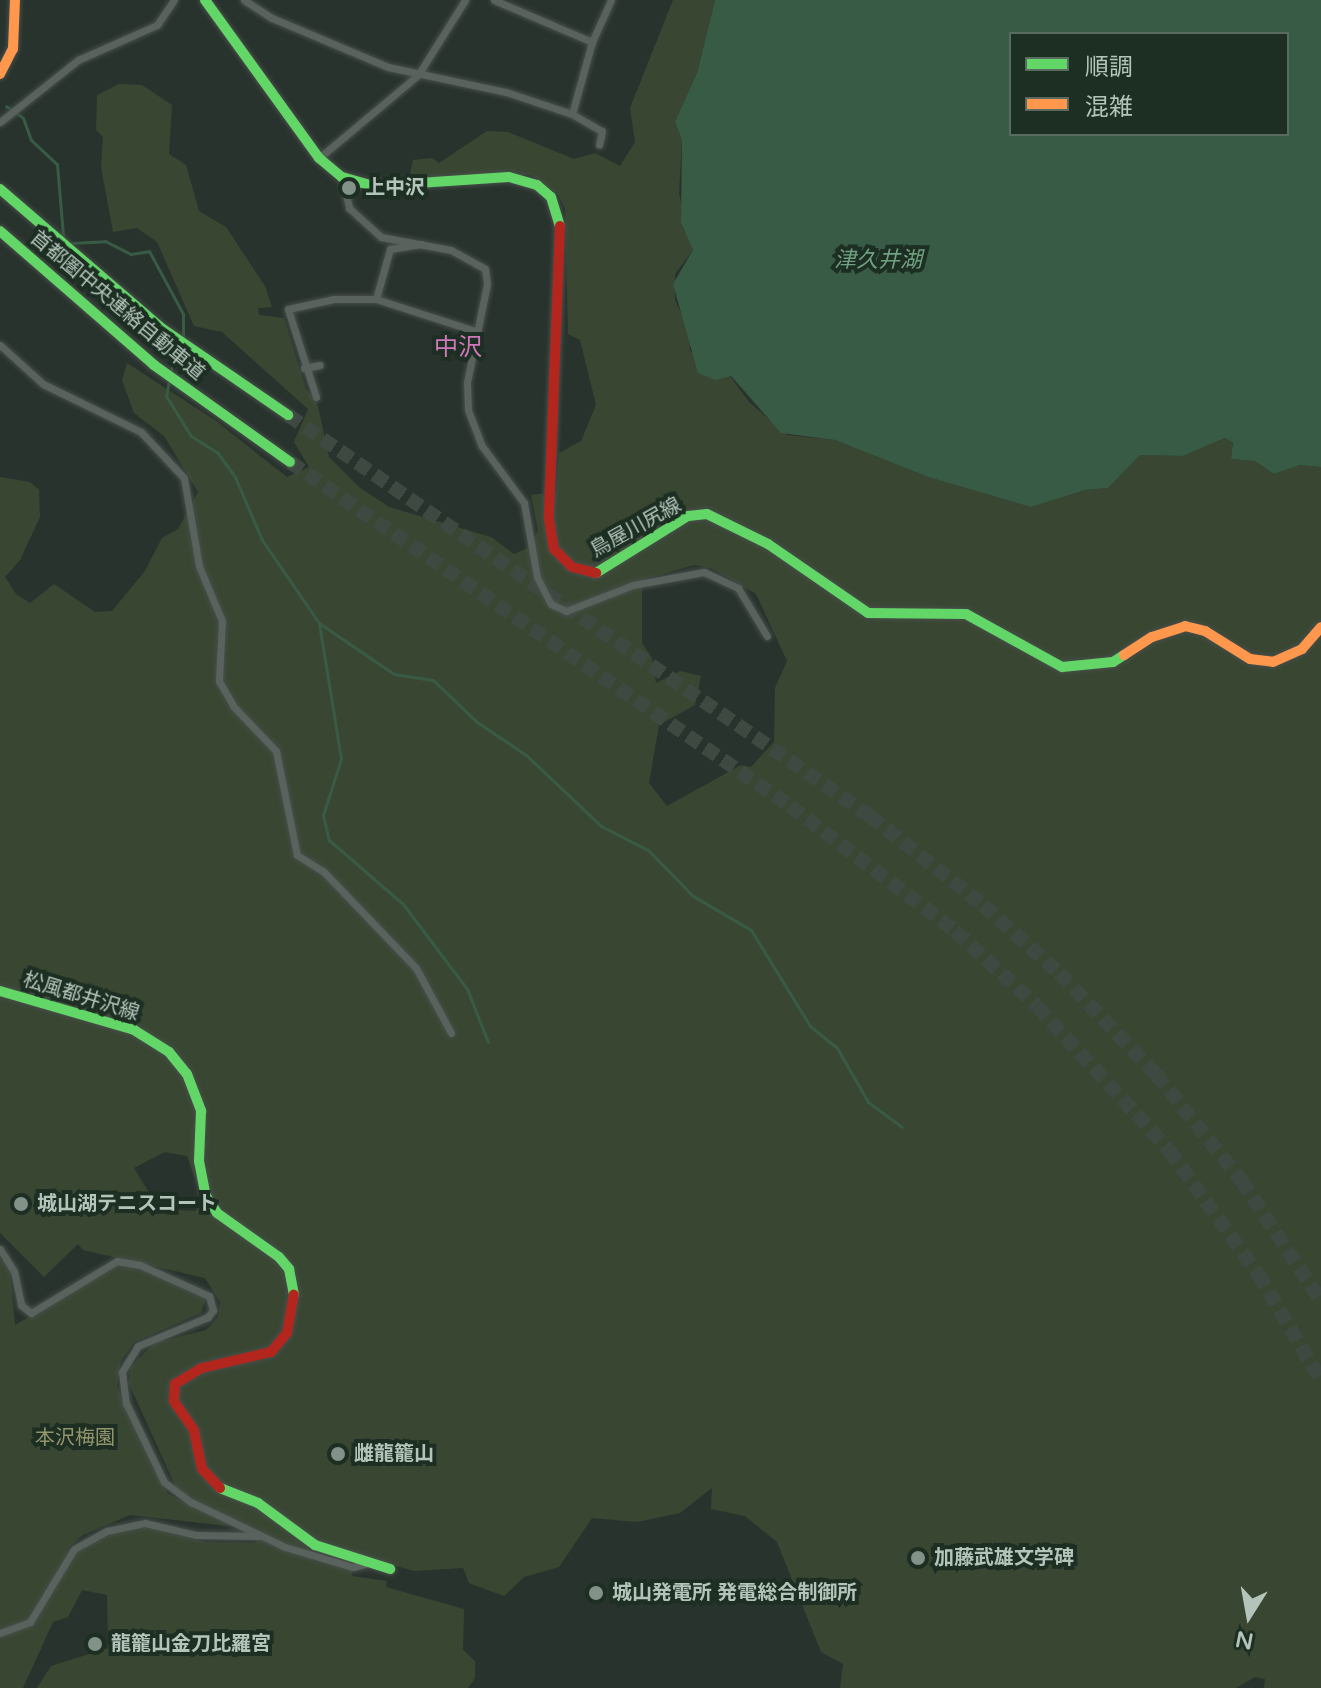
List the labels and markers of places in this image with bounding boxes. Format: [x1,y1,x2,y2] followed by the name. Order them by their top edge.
[365,176,425,200] place label: 上中沢
[340,179,358,197] marker: 上中沢
[37,1192,217,1216] place label: 城山湖テニスコート
[12,1195,30,1213] marker: 城山湖テニスコート
[354,1442,434,1466] place label: 雌龍籠山
[329,1445,347,1463] marker: 雌龍籠山
[934,1546,1074,1570] place label: 加藤武雄文学碑
[909,1549,927,1567] marker: 加藤武雄文学碑
[612,1581,857,1605] place label: 城山発電所 発電総合制御所
[587,1584,605,1602] marker: 城山発電所 発電総合制御所
[111,1632,271,1656] place label: 龍籠山金刀比羅宮
[86,1635,104,1653] marker: 龍籠山金刀比羅宮

